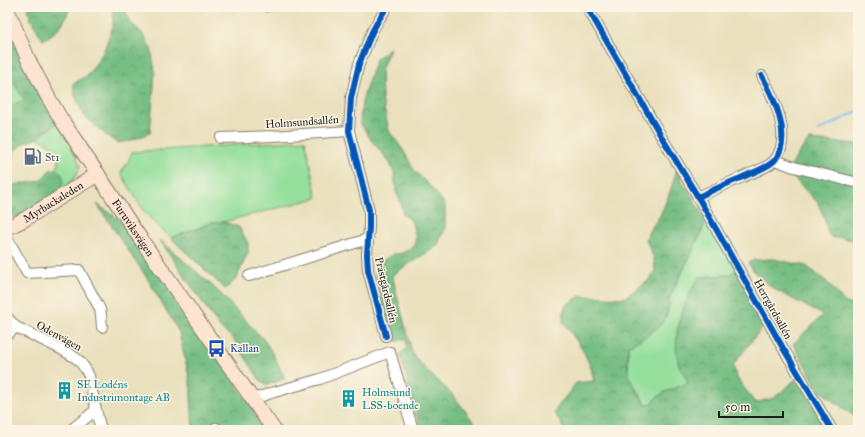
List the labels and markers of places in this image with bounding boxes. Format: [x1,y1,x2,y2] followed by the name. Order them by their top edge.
[22,147,42,167] fuel station icon: St1
[45,151,60,164] place label: St1
[207,338,227,358] bus stop icon: Källan
[230,342,259,355] place label: Källan
[77,378,170,404] place label: SE Lodéns Industrimontage AB
[54,380,74,400] building icon: SE Lodéns Industrimontage AB
[362,386,419,412] place label: Holmsund LSS-boende
[339,388,359,408] building icon: Holmsund LSS-boende

